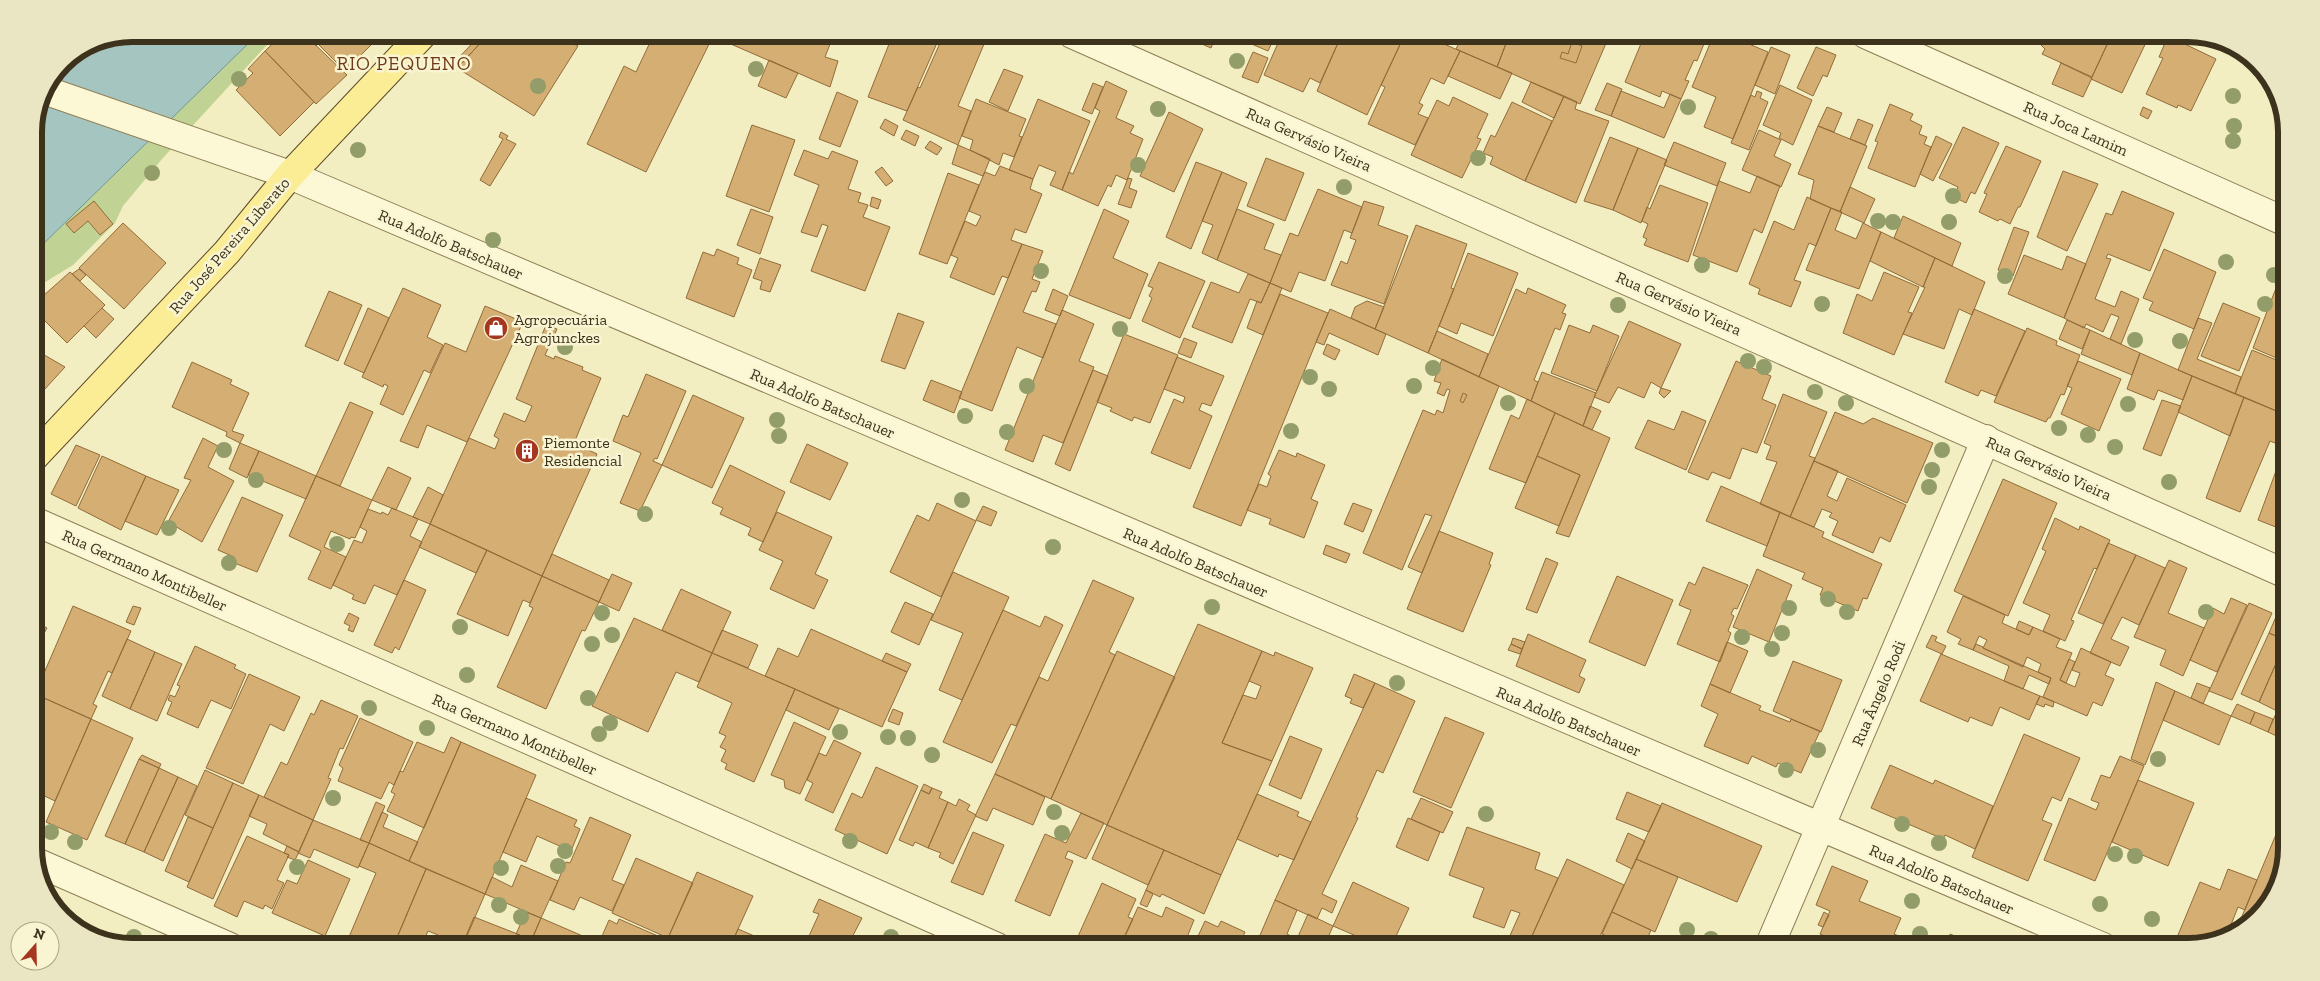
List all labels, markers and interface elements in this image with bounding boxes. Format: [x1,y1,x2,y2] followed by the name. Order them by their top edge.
[337,52,472,75] district label: RIO PEQUENO
[2021,97,2131,160] street label: Rua Joca Lamim
[1243,103,1375,176] street label: Rua Gervásio Vieira
[165,173,294,317] street label: Rua José Pereira Liberato
[375,205,526,284] street label: Rua Adolfo Batschauer
[1613,267,1745,340] street label: Rua Gervásio Vieira
[514,310,607,347] place label: Agropecuária Agrojunckes
[483,315,509,341] shop icon: Agropecuária Agrojunckes
[747,364,898,443] street label: Rua Adolfo Batschauer
[1983,432,2115,505] street label: Rua Gervásio Vieira
[544,433,622,470] place label: Piemonte Residencial
[514,438,540,464] building icon: Piemonte Residencial
[1120,523,1271,602] street label: Rua Adolfo Batschauer
[59,525,230,616] street label: Rua Germano Montibeller
[1848,637,1909,749] street label: Rua Ângelo Rodi
[1493,682,1644,761] street label: Rua Adolfo Batschauer
[429,689,600,780] street label: Rua Germano Montibeller
[1866,840,2017,919] street label: Rua Adolfo Batschauer
[10,921,60,971] north arrow
[31,924,48,944] text: N

